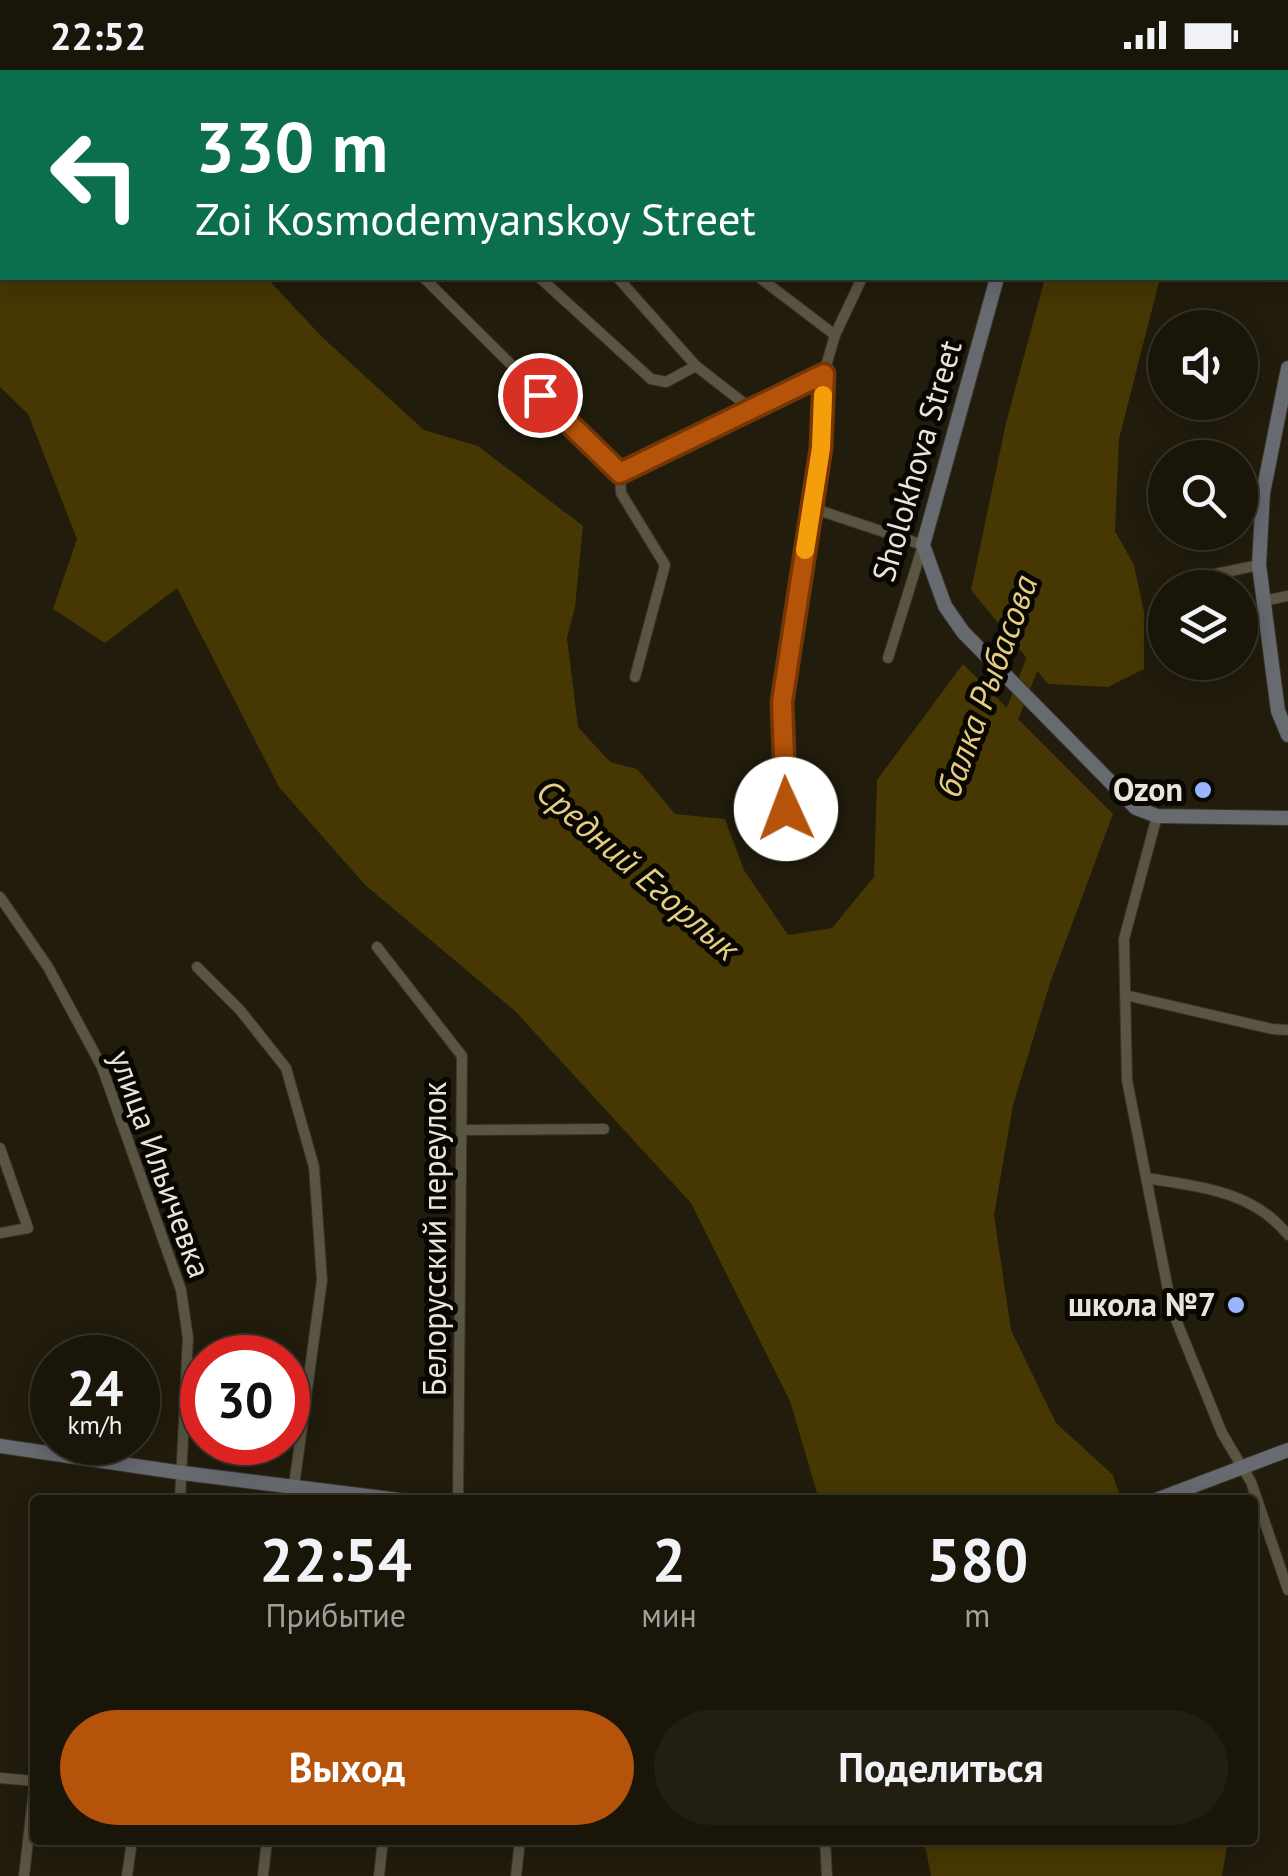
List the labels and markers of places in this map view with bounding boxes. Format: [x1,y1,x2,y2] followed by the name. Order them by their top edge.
[498,353,583,438] pin
[1113,768,1183,810] place label: Ozon
[1192,779,1214,801] marker: Ozon
[1068,1283,1216,1325] place label: школа №7
[1225,1294,1247,1316] marker: школа №7

